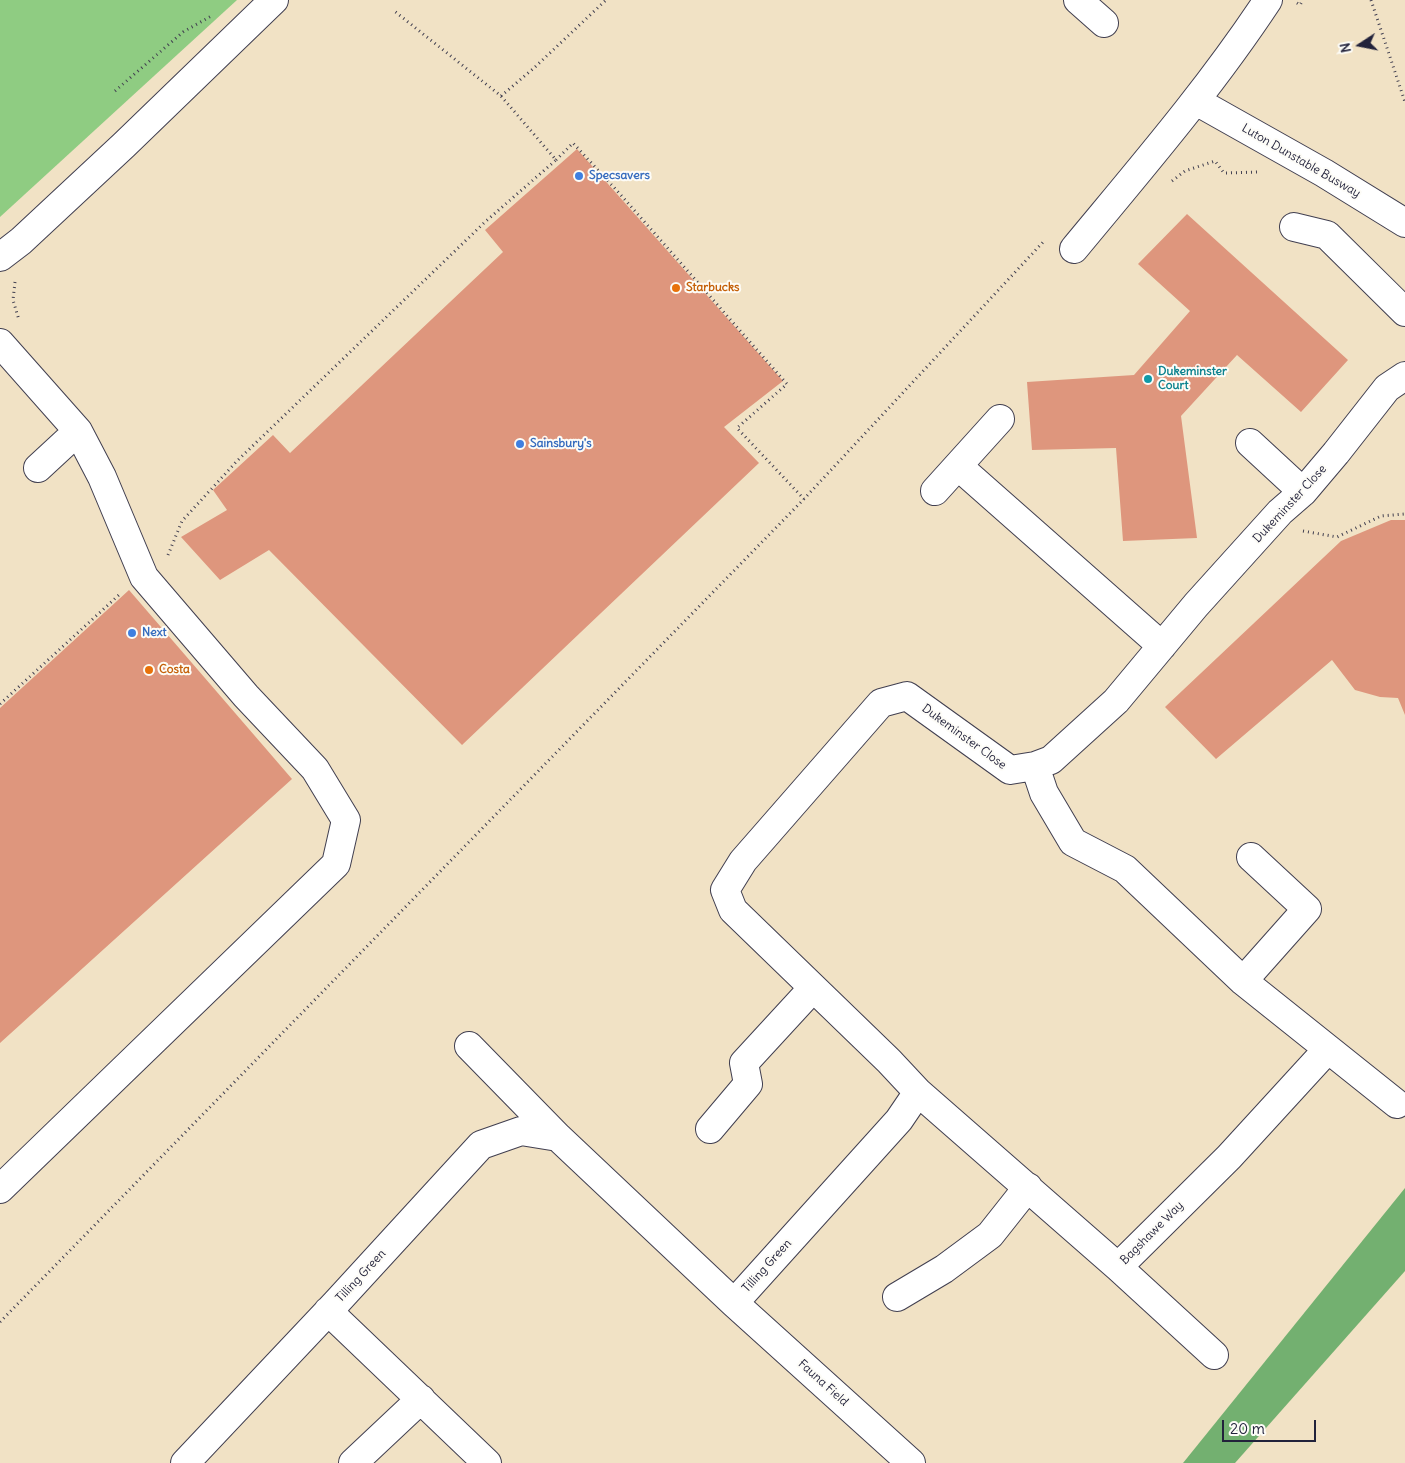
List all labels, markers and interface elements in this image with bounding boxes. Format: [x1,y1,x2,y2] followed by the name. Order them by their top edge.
[1335,20,1385,70] north arrow
[1336,41,1355,54] text: N
[1239,121,1363,201] street label: Luton Dunstable Busway
[589,169,650,183] place label: Specsavers
[573,170,585,182] marker: Specsavers
[686,281,740,295] place label: Starbucks
[670,282,682,294] marker: Starbucks
[1158,365,1227,393] place label: Dukeminster Court
[1142,373,1154,385] marker: Dukeminster Court
[530,437,592,451] place label: Sainsbury's
[514,438,526,450] marker: Sainsbury's
[1250,462,1330,546] street label: Dukeminster Close
[142,626,167,640] place label: Next
[126,627,138,639] marker: Next
[159,663,190,677] place label: Costa
[143,664,155,676] marker: Costa
[919,701,1009,773] street label: Dukeminster Close
[1117,1198,1187,1268] street label: Bagshawe Way
[739,1236,795,1296] street label: Tilling Green
[333,1247,389,1305] street label: Tilling Green
[795,1357,851,1409] street label: Fauna Field
[1225,1410,1319,1442] scale bar
[1230,1419,1265,1438] text: 20 m

